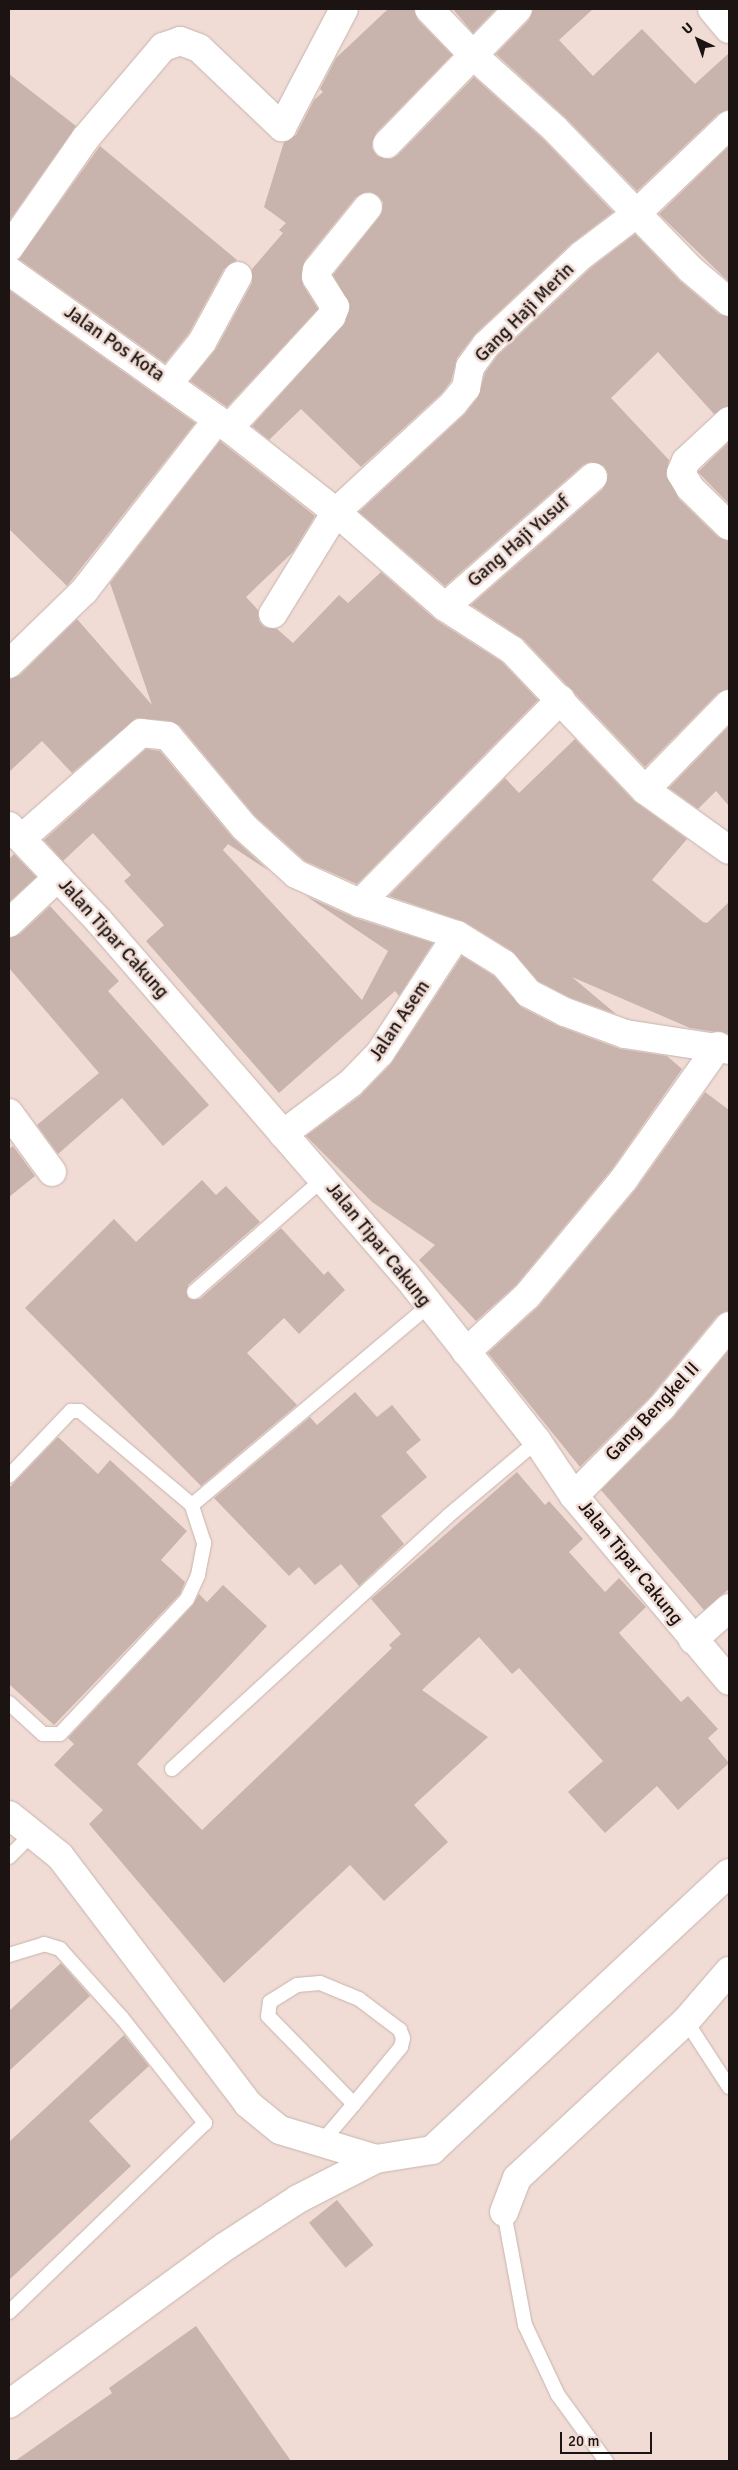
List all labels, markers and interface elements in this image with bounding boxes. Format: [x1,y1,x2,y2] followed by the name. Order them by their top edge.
[673,15,723,65] north arrow
[678,19,697,38] text: U
[471,259,579,367] street label: Gang Haji Merin
[60,301,168,387] street label: Jalan Pos Kota
[463,491,575,593] street label: Gang Haji Yusuf
[53,874,173,1004] street label: Jalan Tipar Cakung
[365,976,435,1066] street label: Jalan Asem
[321,1178,435,1312] street label: Jalan Tipar Cakung
[601,1358,705,1466] street label: Gang Bengkel II
[573,1496,687,1630] street label: Jalan Tipar Cakung
[563,2422,656,2454] scale bar
[568,2432,599,2450] text: 20 m

